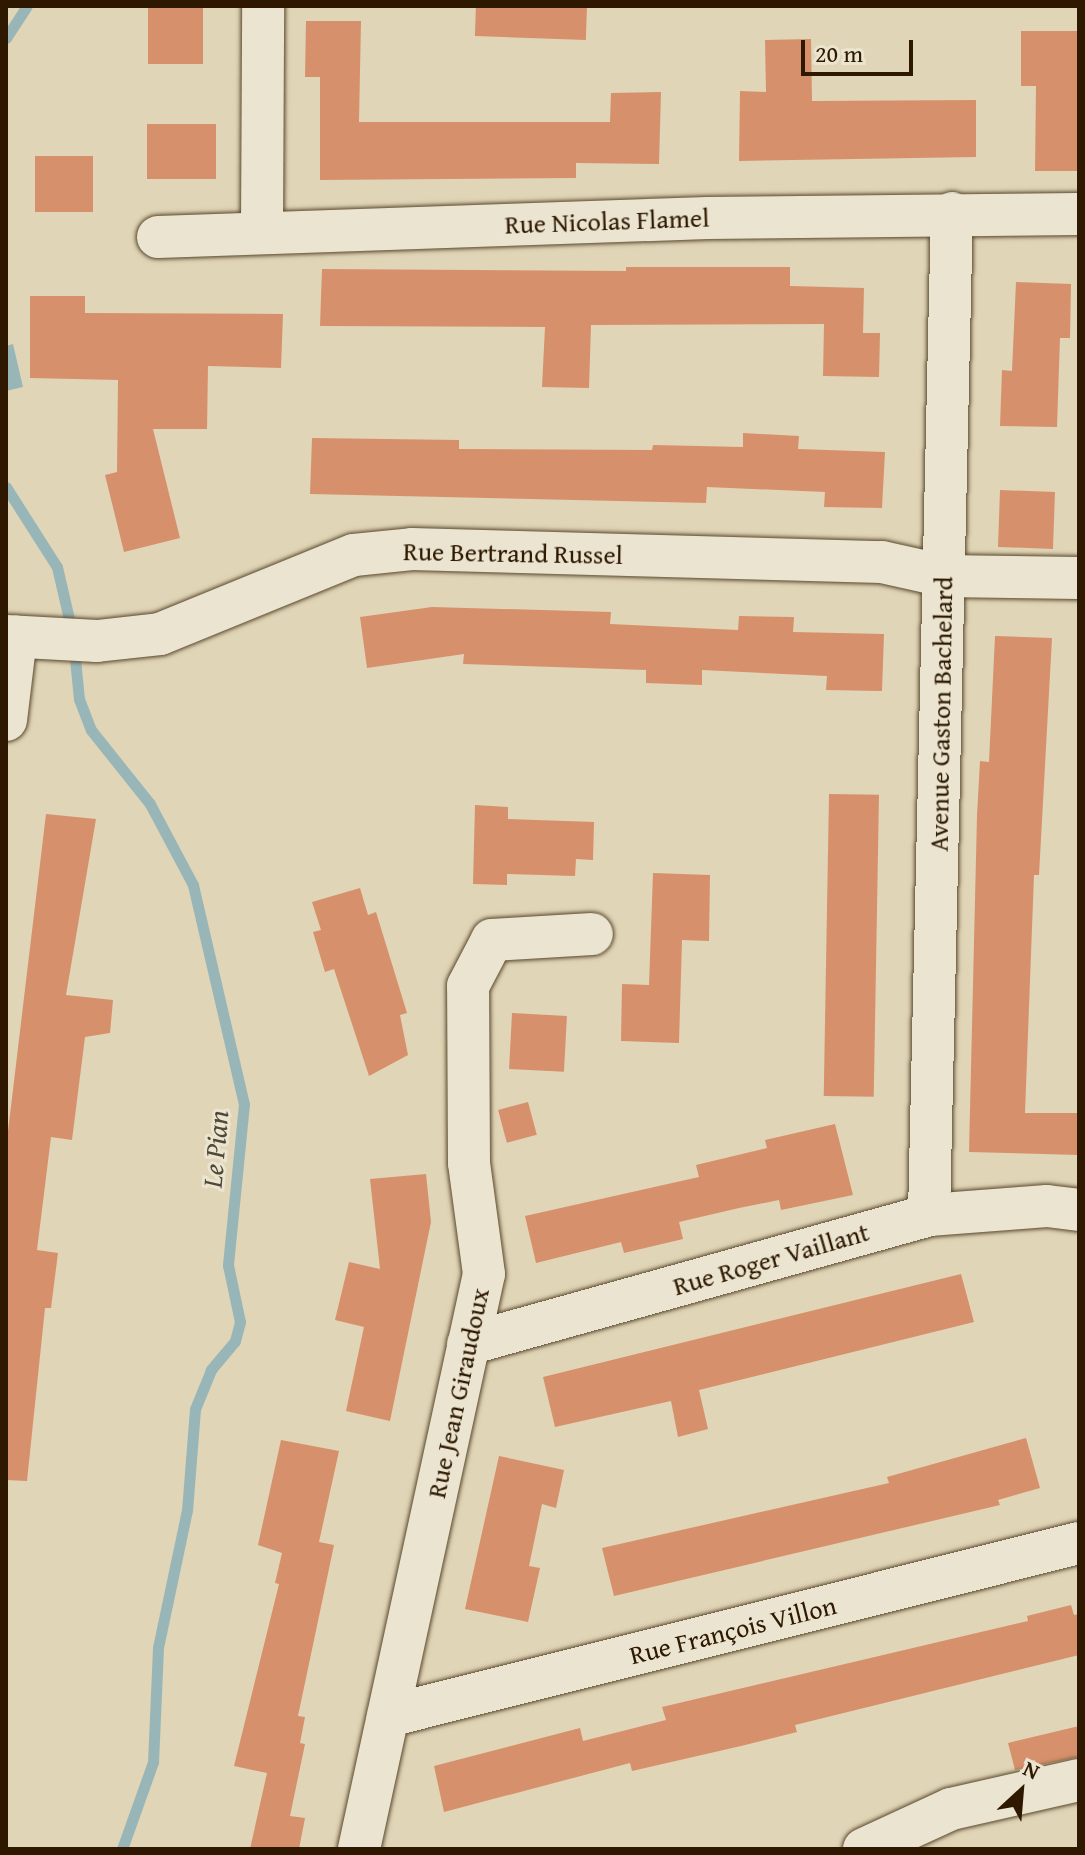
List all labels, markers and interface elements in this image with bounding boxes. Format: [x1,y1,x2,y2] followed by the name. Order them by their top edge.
[805,24,917,74] scale bar
[815,36,863,71] text: 20 m
[504,202,710,240] street label: Rue Nicolas Flamel
[403,535,623,571] street label: Rue Bertrand Russel
[923,576,959,852] street label: Avenue Gaston Bachelard
[195,1109,235,1189] water label: Le Pian
[669,1216,873,1302] street label: Rue Roger Vaillant
[421,1285,495,1501] street label: Rue Jean Giraudoux
[626,1589,840,1671] street label: Rue François Villon
[981,1751,1061,1831] north arrow
[1018,1752,1045,1787] text: N

